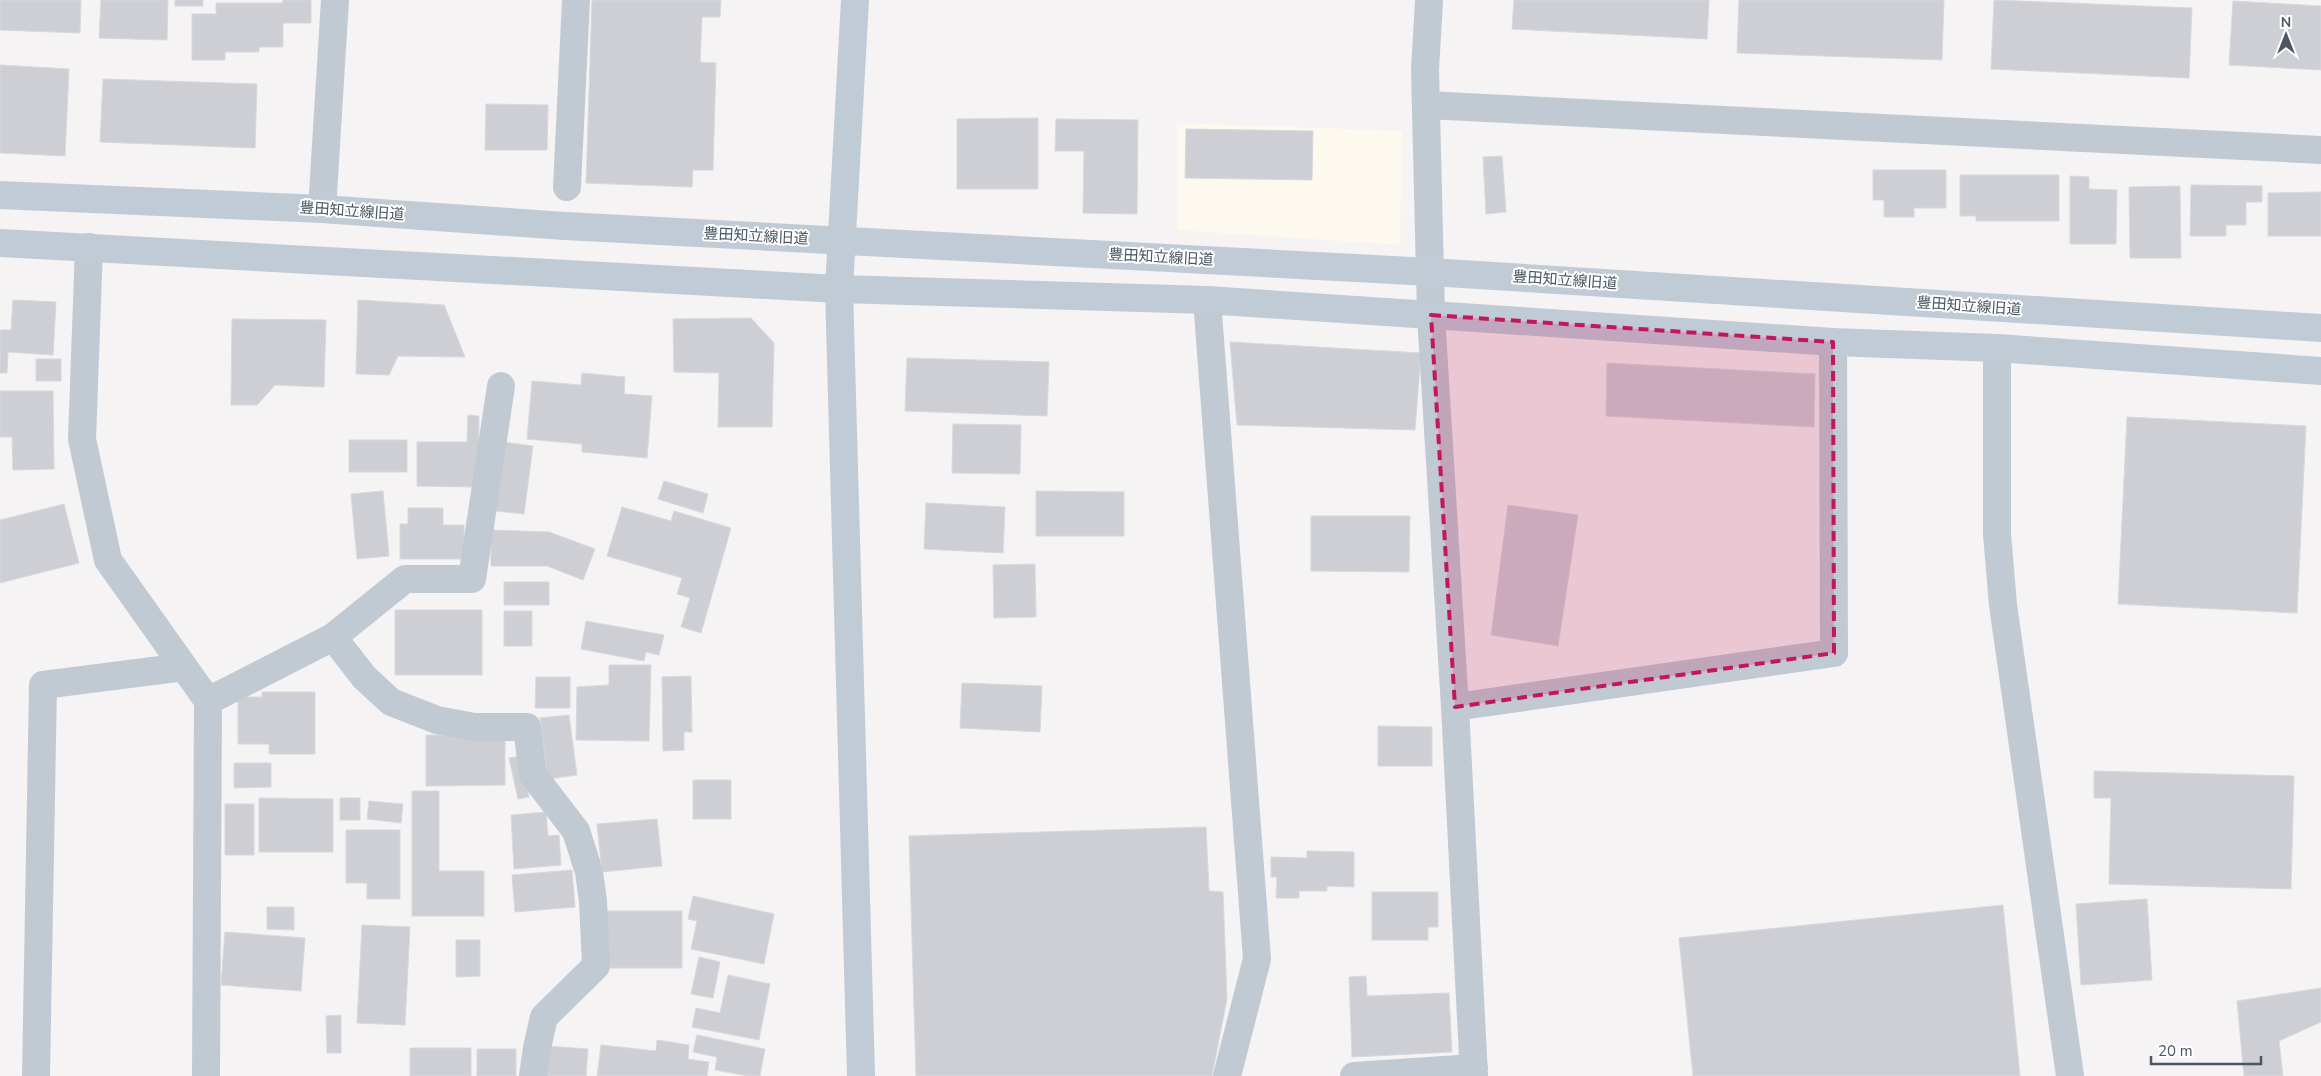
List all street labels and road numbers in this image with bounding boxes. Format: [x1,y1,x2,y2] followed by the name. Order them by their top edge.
[299,197,405,225] street label: 豊田知立線旧道
[703,223,809,249] street label: 豊田知立線旧道
[1108,244,1214,270] street label: 豊田知立線旧道
[1512,266,1618,294] street label: 豊田知立線旧道
[1916,292,2022,320] street label: 豊田知立線旧道

